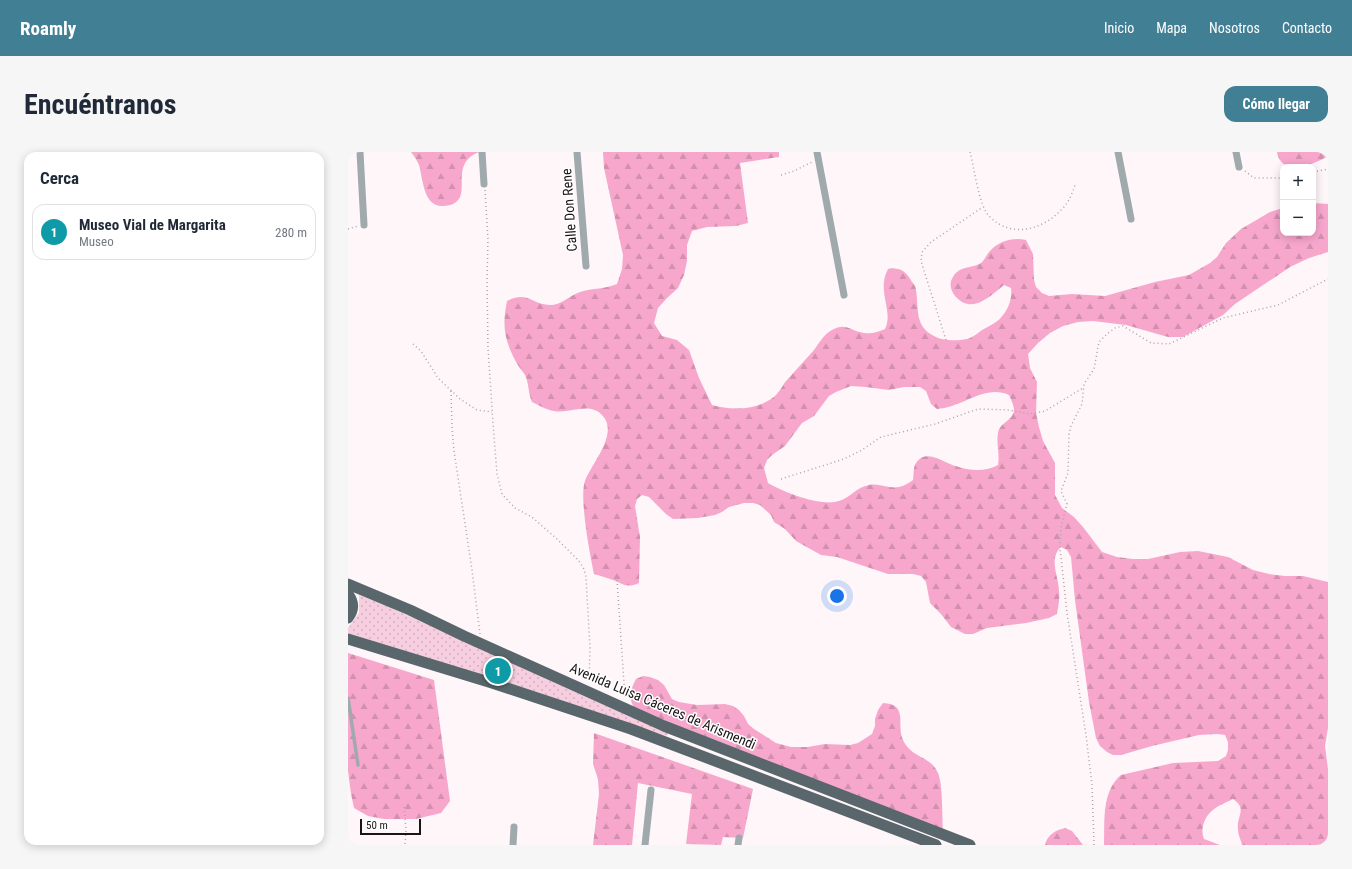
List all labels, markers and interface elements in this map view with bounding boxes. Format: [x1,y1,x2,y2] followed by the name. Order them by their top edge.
[20,17,76,40] text: Roamly
[1104,20,1134,36] text: Inicio
[1156,20,1187,36] text: Mapa
[1209,20,1260,36] text: Nosotros
[1282,20,1332,36] text: Contacto
[1224,86,1328,122] button: Cómo llegar
[24,88,176,121] text: Encuéntranos
[1280,164,1316,236] map controls
[1280,164,1316,200] button: +
[40,168,79,188] text: Cerca
[558,168,580,252] street label: Calle Don Rene
[1280,200,1316,236] button: −
[79,216,226,234] text: Museo Vial de Margarita
[51,225,57,240] text: 1
[275,225,307,240] text: 280 m
[79,234,114,249] text: Museo
[827,586,847,606] your location
[485,656,511,686] pin: 1
[568,659,758,753] street label: Avenida Luisa Cáceres de Arismendi
[360,817,421,836] scale bar
[366,819,388,832] text: 50 m

